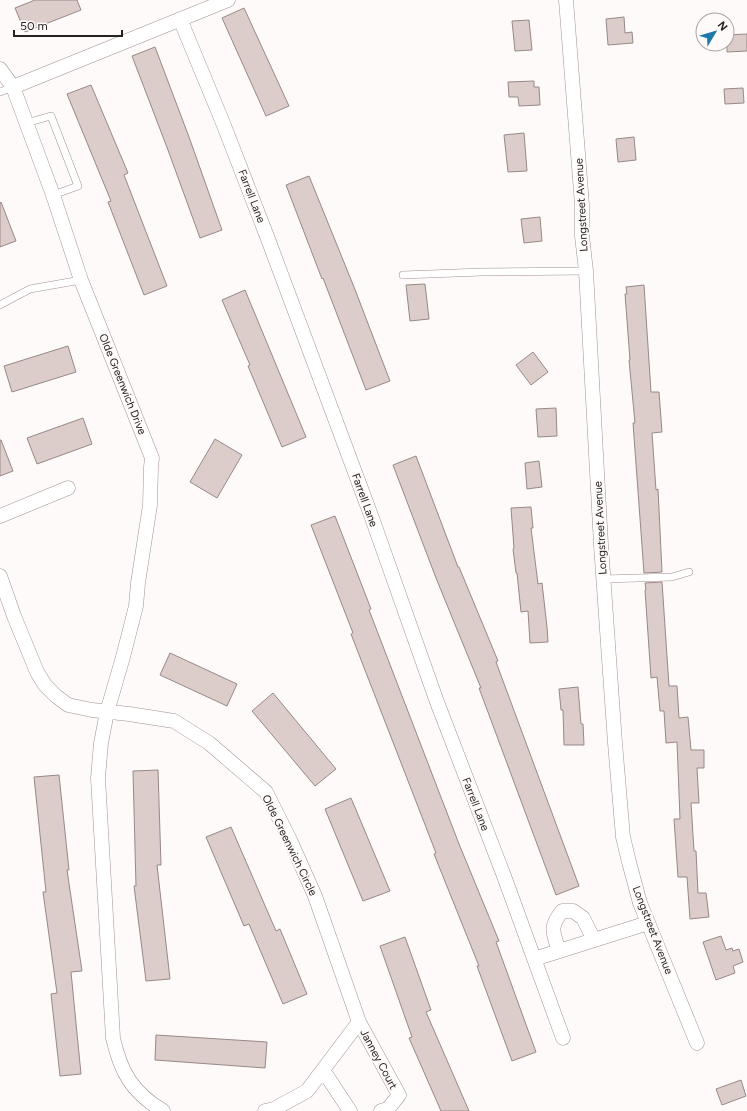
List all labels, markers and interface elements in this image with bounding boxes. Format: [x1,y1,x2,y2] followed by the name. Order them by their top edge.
[14,12,122,38] scale bar
[695,12,735,52] north arrow
[20,19,48,33] text: 50 m
[715,19,730,34] text: N
[573,158,590,252] street label: Longstreet Avenue
[235,168,268,225] street label: Farrell Lane
[96,332,149,437] street label: Olde Greenwich Drive
[349,472,380,529] street label: Farrell Lane
[592,481,609,575] street label: Longstreet Avenue
[459,776,492,833] street label: Farrell Lane
[259,793,320,898] street label: Olde Greenwich Circle
[630,884,675,976] street label: Longstreet Avenue
[357,1027,400,1092] street label: Janney Court

